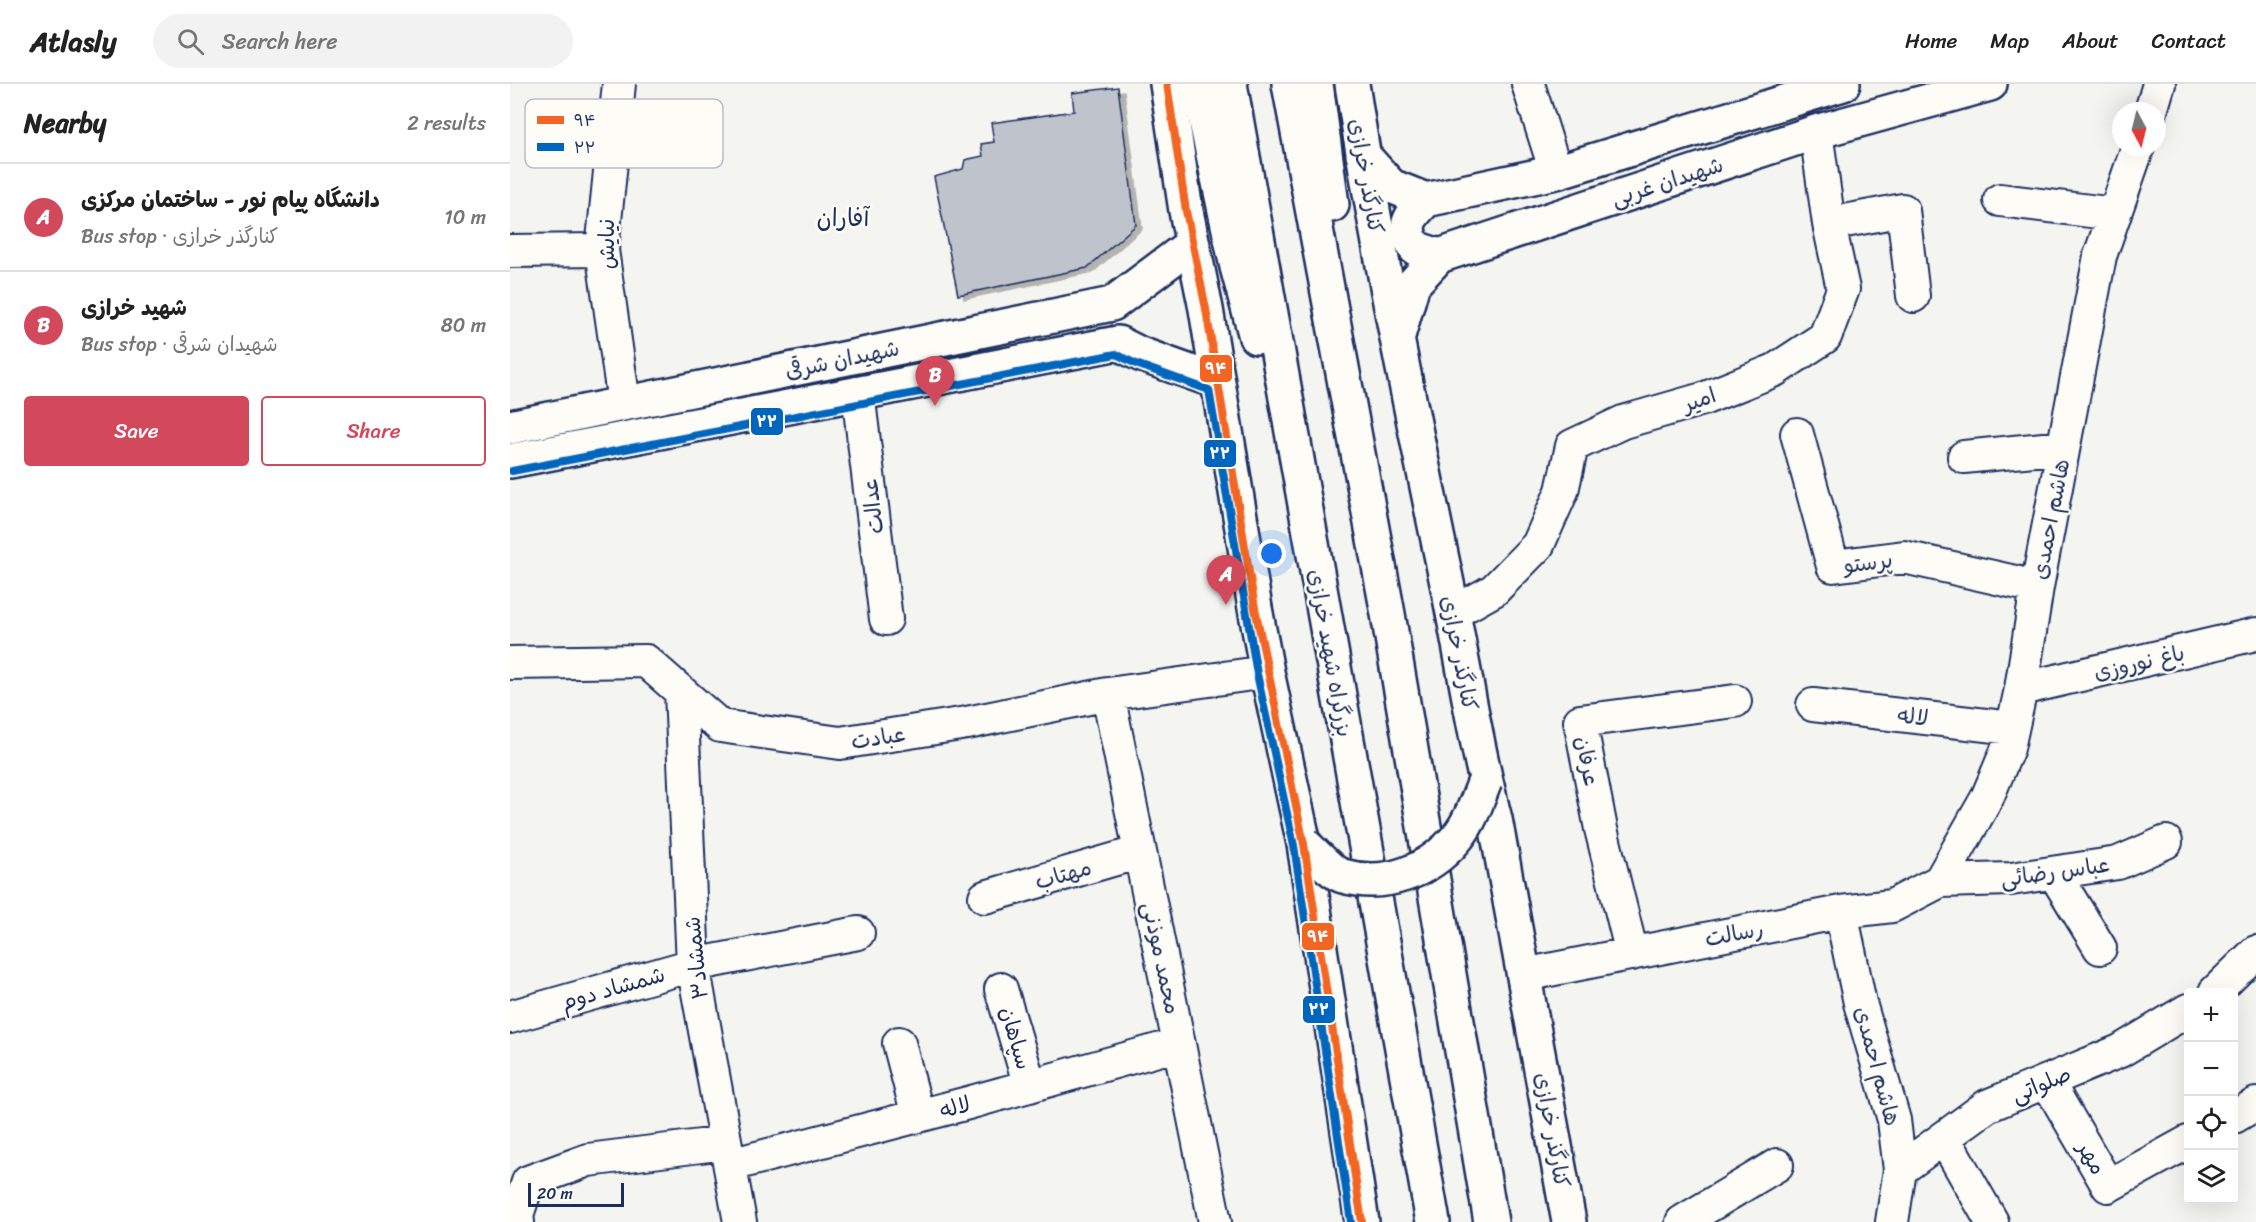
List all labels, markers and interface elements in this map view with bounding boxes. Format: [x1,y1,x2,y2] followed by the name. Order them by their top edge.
[153,14,573,68] search box
[30,17,117,66] text: Atlasly
[222,22,338,61] text: Search here
[1905,22,1957,60] text: Home
[1990,22,2029,60] text: Map
[2062,22,2119,60] text: About
[2152,22,2226,60] text: Contact
[174,25,207,58] icon: search
[525,99,723,168] legend
[24,100,106,146] text: Nearby
[2112,102,2166,156] north arrow
[407,106,486,141] text: 2 results
[574,106,596,135] text: ۹۴
[1338,115,1396,237] street label: کنارگذر خرازی
[574,133,596,162] text: ۲۲
[1606,145,1728,217] street label: شهیدان غربی
[81,180,380,219] text: دانشگاه پیام نور - ساختمان مرکزی
[817,197,871,239] district label: آفاران
[37,200,50,235] text: A
[444,200,486,235] text: 10 m
[81,219,278,254] text: Bus stop · کنارگذر خرازی
[587,219,626,269] street label: نیایش
[81,288,187,327] text: شهید خرازی
[37,308,50,343] text: B
[441,308,486,343] text: 80 m
[81,327,278,362] text: Bus stop · شهیدان شرقی
[781,328,903,390] street label: شهیدان شرقی
[1199,354,1233,383] line badge: ۹۴
[1205,354,1227,383] text: ۹۴
[916,356,954,406] pin: B
[1675,375,1721,424] street label: امیر
[24,396,249,466] button: Save
[261,396,486,466] button: Share
[750,407,784,436] line badge: ۲۲
[756,407,778,436] text: ۲۲
[1203,439,1237,468] line badge: ۲۲
[1209,439,1231,468] text: ۲۲
[2019,455,2081,583] street label: هاشم احمدی
[849,475,895,537] street label: عدالت
[1257,539,1286,568] your location
[1840,540,1895,584] street label: پرستو
[1206,556,1246,605] pin: A
[1297,566,1365,740] street label: بزرگراه شهید خرازی
[1430,592,1490,714] street label: کنارگذر خرازی
[2090,633,2188,691] street label: باغ نوروزی
[1895,695,1931,737] street label: لاله
[848,713,908,761] street label: عبادت
[1564,733,1612,789] street label: عرفان
[1998,844,2112,898] street label: عباس رضائی
[1030,847,1096,901] street label: مهتاب
[1131,898,1193,1018] street label: محمد موذنی
[1701,908,1767,958] street label: رسالت
[672,914,720,1002] street label: شمشاد۳
[1301,922,1335,951] line badge: ۹۴
[1307,922,1329,951] text: ۹۴
[556,955,670,1021] street label: شمشاد دوم
[2184,988,2238,1204] map controls
[2184,988,2238,1042] button: +
[1302,995,1336,1024] line badge: ۲۲
[1308,995,1330,1024] text: ۲۲
[988,1002,1044,1074] street label: سپاهان
[1843,1002,1913,1130] street label: هاشم احمدی
[2184,1042,2238,1096] button: −
[2005,1054,2077,1114] street label: صلواتی
[1524,1069,1582,1191] street label: کنارگذر خرازی
[935,1084,975,1130] street label: لاله
[2184,1096,2238,1150] button: locate
[2066,1132,2117,1182] street label: مهر
[2184,1150,2238,1204] button: layers
[537,1179,573,1208] text: 20 m
[528,1180,624,1208] scale bar

